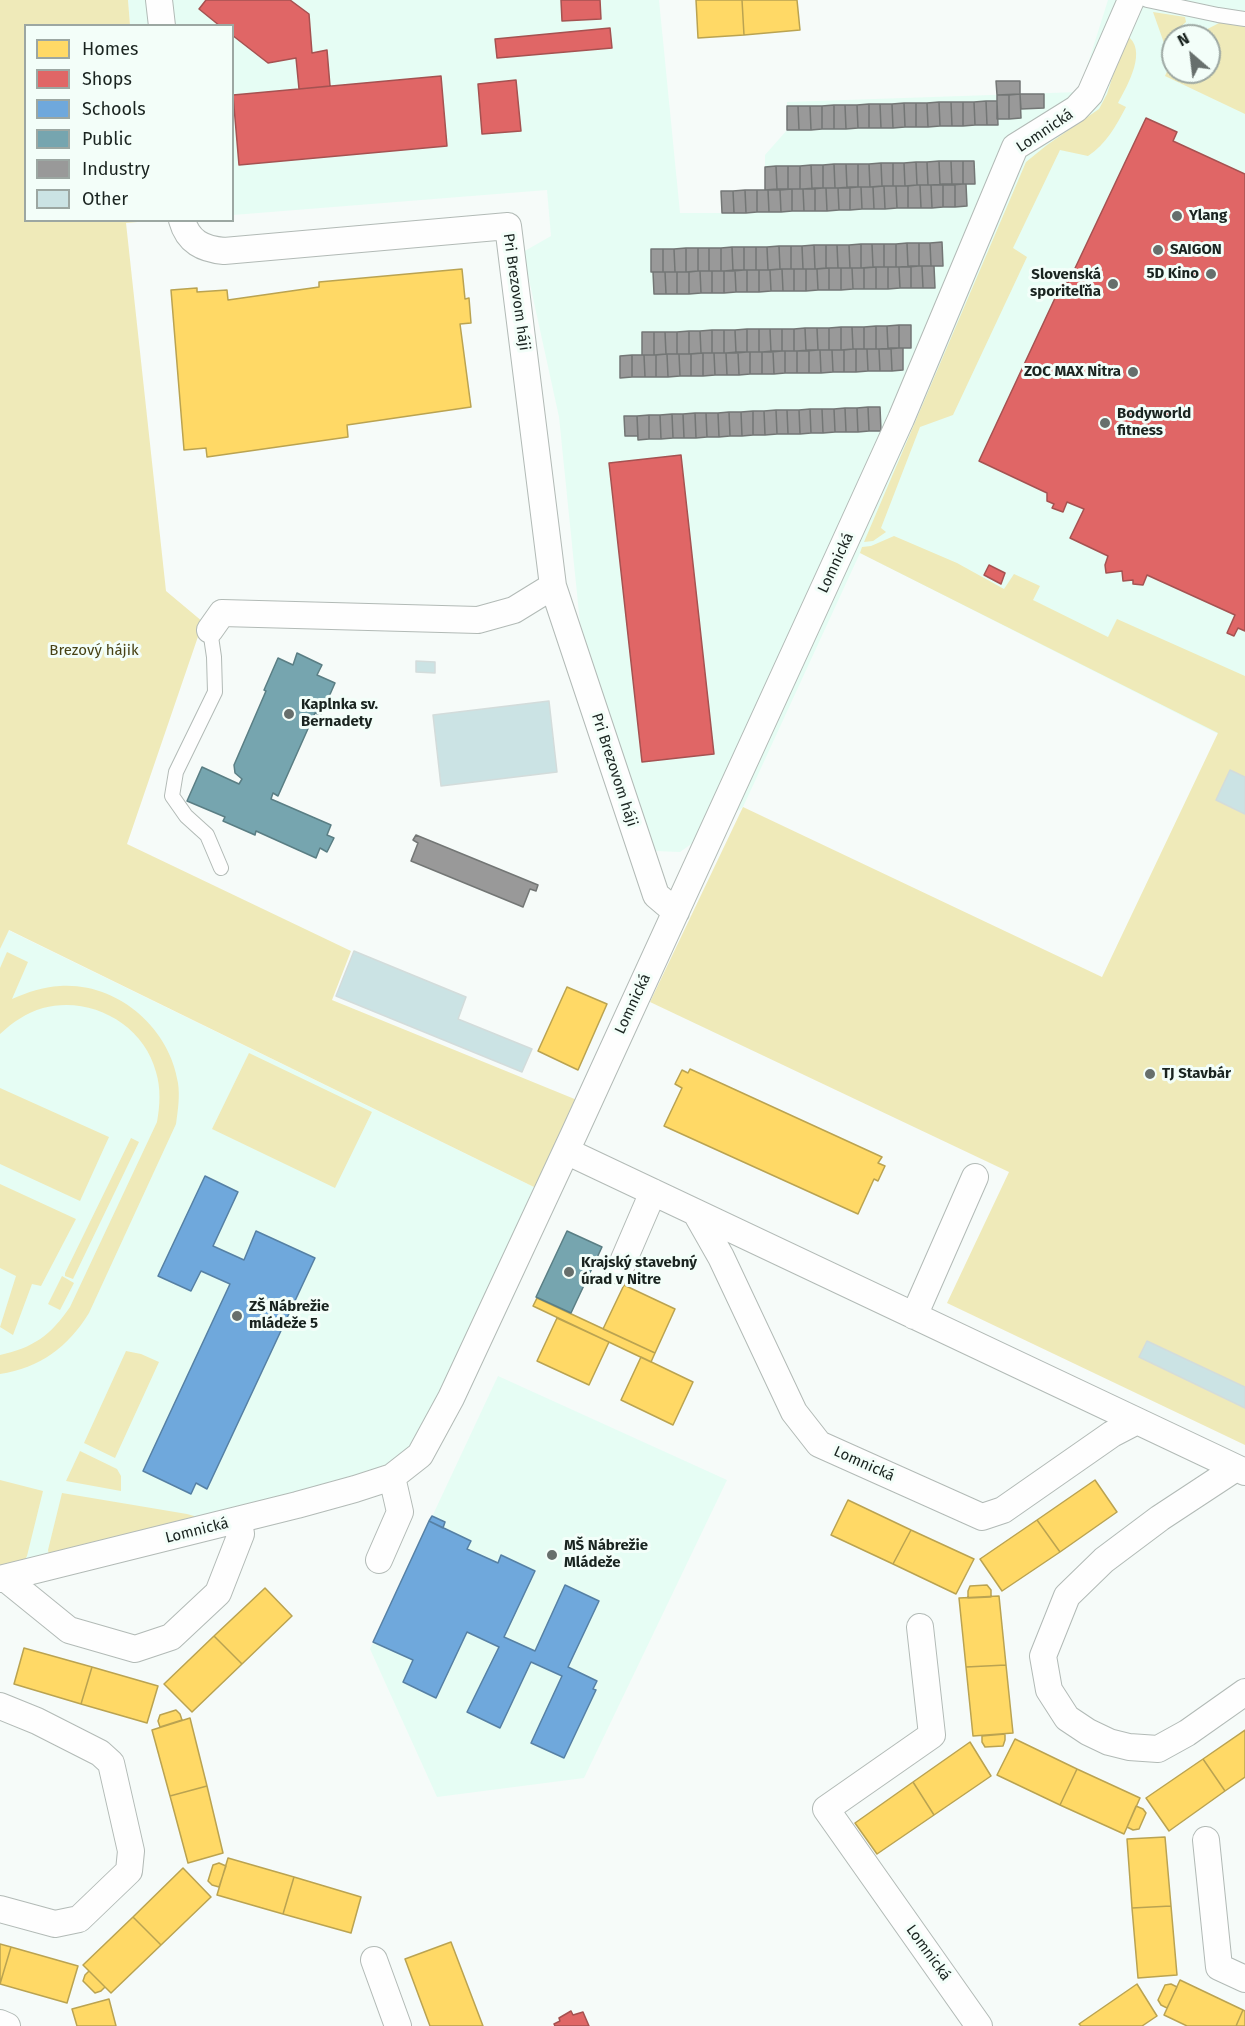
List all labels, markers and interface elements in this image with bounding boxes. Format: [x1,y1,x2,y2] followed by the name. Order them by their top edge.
[24,24,234,222] legend
[1161,24,1221,84] north arrow
[1174,29,1192,50] text: N
[82,38,138,60] text: Homes
[82,68,132,90] text: Shops
[82,98,146,120] text: Schools
[1013,106,1077,156] street label: Lomnická
[82,128,132,150] text: Public
[82,158,150,180] text: Industry
[82,188,128,210] text: Other
[1189,207,1227,225] place label: Ylang
[1170,209,1184,223] marker: Ylang
[499,232,533,352] street label: Pri Brezovom háji
[1170,241,1222,259] place label: SAIGON
[1151,243,1165,257] marker: SAIGON
[1147,265,1199,283] place label: 5D Kino
[1030,266,1101,301] place label: Slovenská sporiteľňa
[1204,267,1218,281] marker: 5D Kino
[1106,277,1120,291] marker: Slovenská sporiteľňa
[1024,363,1121,381] place label: ZOC MAX Nitra
[1126,365,1140,379] marker: ZOC MAX Nitra
[1117,405,1191,440] place label: Bodyworld fitness
[1098,416,1112,430] marker: Bodyworld fitness
[814,530,858,596] street label: Lomnická
[49,642,139,660] park label: Brezový hájik
[301,696,378,731] place label: Kaplnka sv. Bernadety
[282,707,296,721] marker: Kaplnka sv. Bernadety
[587,711,641,829] street label: Pri Brezovom háji
[611,971,655,1037] street label: Lomnická
[1162,1065,1231,1083] place label: TJ Stavbár
[1143,1067,1157,1081] marker: TJ Stavbár
[581,1254,697,1289] place label: Krajský stavebný úrad v Nitre
[562,1265,576,1279] marker: Krajský stavebný úrad v Nitre
[249,1298,329,1333] place label: ZŠ Nábrežie mládeže 5
[230,1309,244,1323] marker: ZŠ Nábrežie mládeže 5
[831,1443,897,1485] street label: Lomnická
[164,1514,230,1548] street label: Lomnická
[564,1537,648,1572] place label: MŠ Nábrežie Mládeže
[545,1548,559,1562] marker: MŠ Nábrežie Mládeže
[902,1922,954,1984] street label: Lomnická

